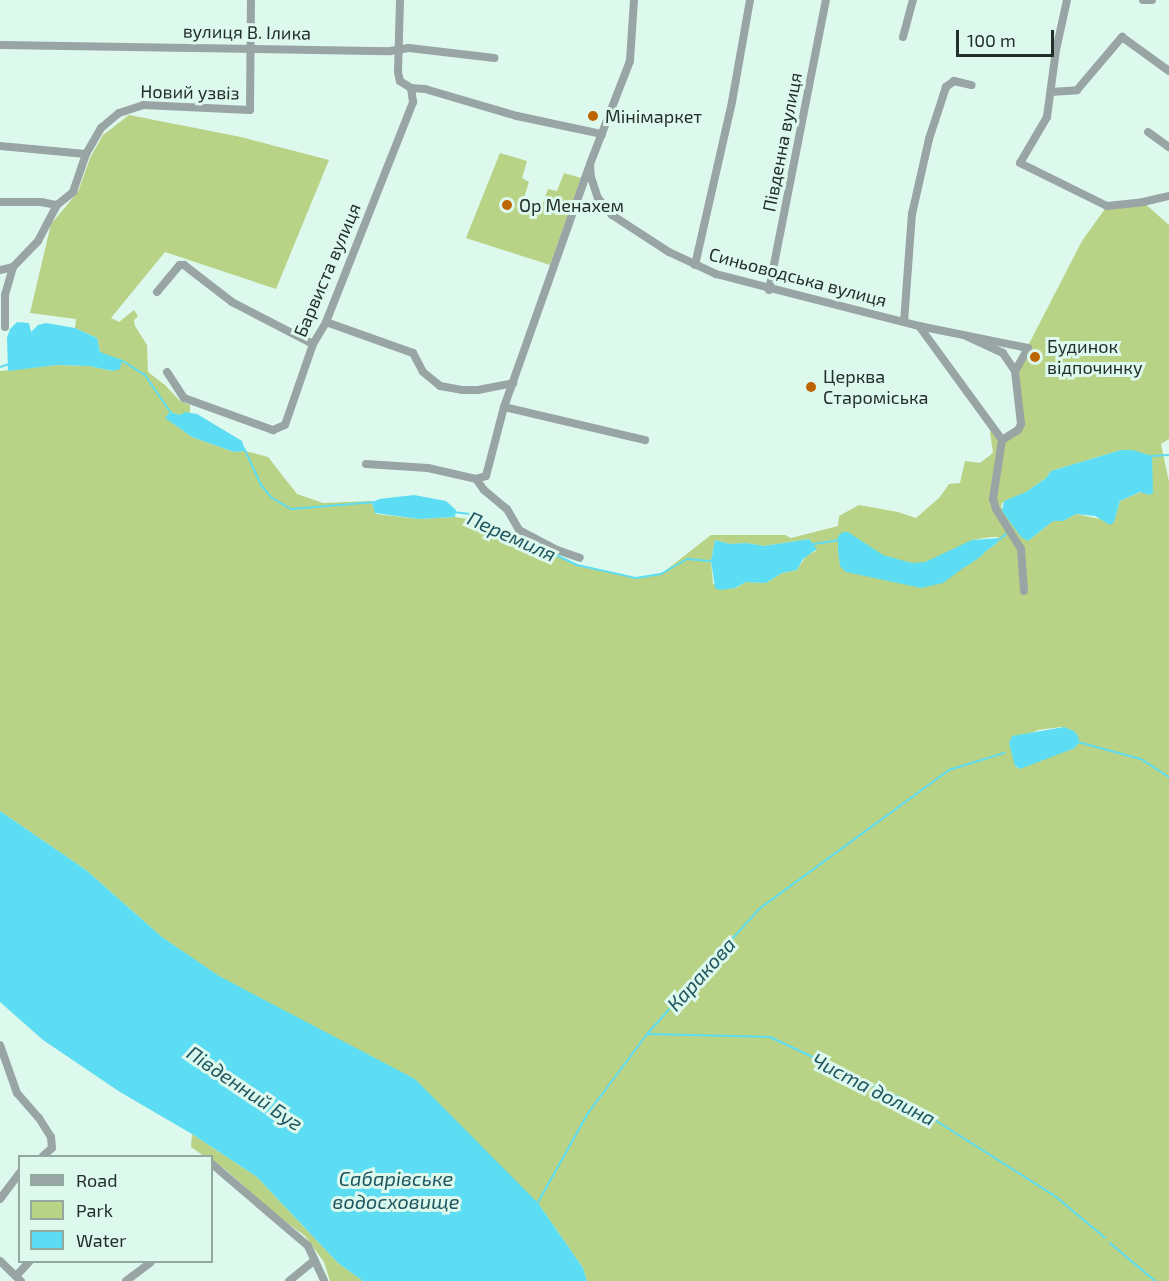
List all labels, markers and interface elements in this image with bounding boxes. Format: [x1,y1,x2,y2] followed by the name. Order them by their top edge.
[959,18,1056,56] scale bar
[183,20,311,44] street label: вулиця В. Ілика
[967,29,1016,51] text: 100 m
[758,70,806,214] street label: Південна вулиця
[140,80,240,104] street label: Новий узвіз
[605,105,702,127] place label: Мінімаркет
[586,109,600,123] marker: Мінімаркет
[519,194,624,216] place label: Ор Менахем
[500,198,514,212] marker: Ор Менахем
[289,200,365,340] street label: Барвиста вулиця
[707,243,889,311] street label: Синьоводська вулиця
[1047,336,1143,378] place label: Будинок відпочинку
[1028,350,1042,364] marker: Будинок відпочинку
[823,366,928,409] place label: Церква Староміська
[804,380,818,394] marker: Церква Староміська
[464,506,560,566] water label: Перемиля
[662,932,740,1016] water label: Каракова
[182,1040,308,1136] water label: Південний Буг
[808,1048,940,1130] water label: Чиста долина
[18,1155,213,1263] legend
[333,1166,459,1213] water label: Сабарівське водосховище
[76,1169,117,1191] text: Road
[76,1199,113,1221] text: Park
[76,1229,126,1251] text: Water

